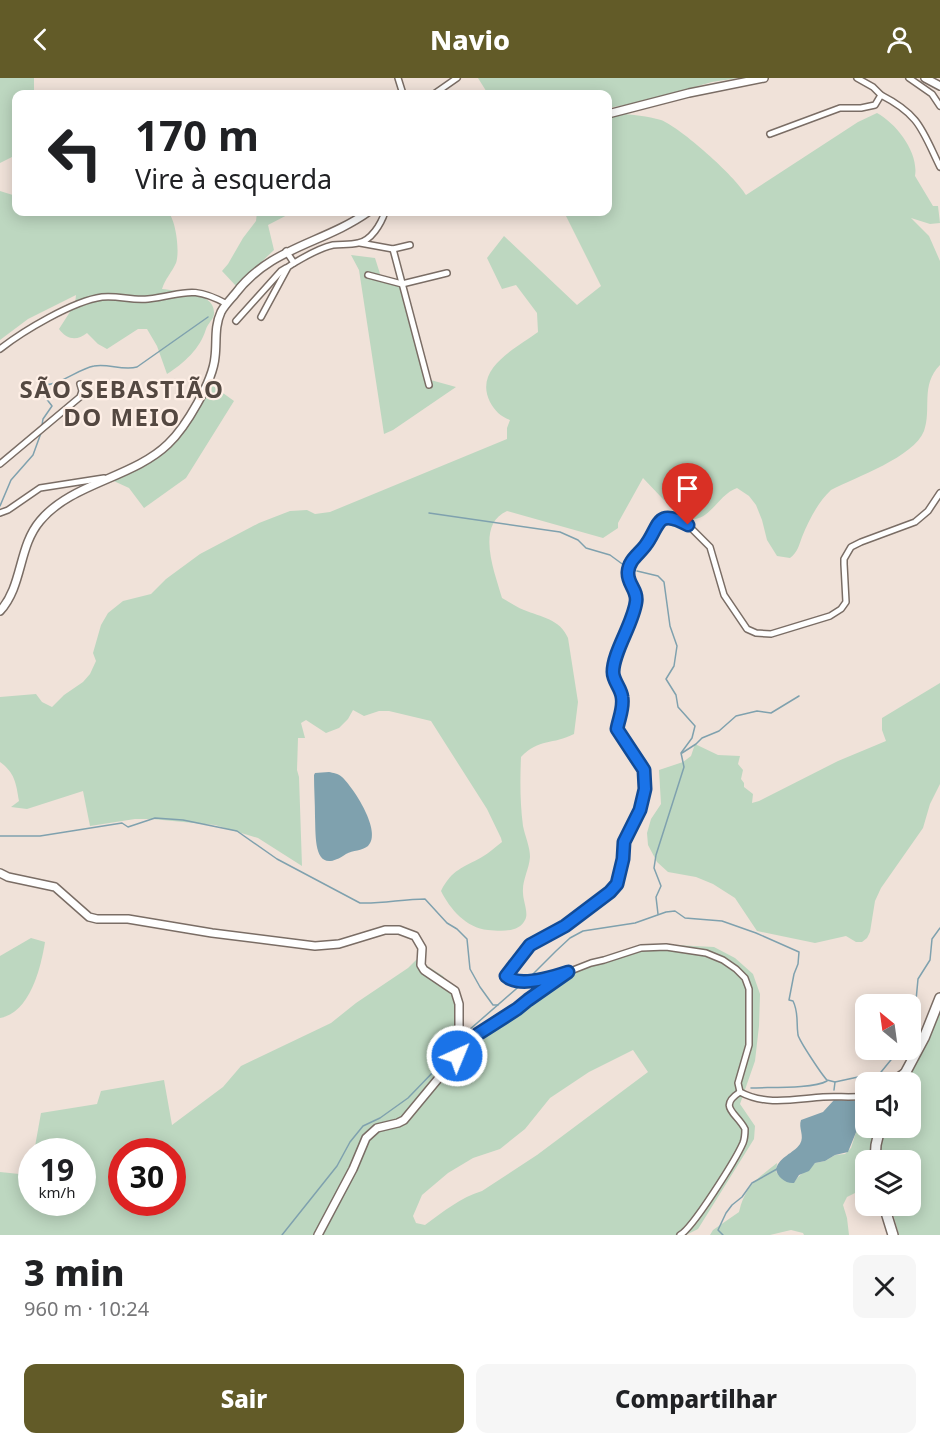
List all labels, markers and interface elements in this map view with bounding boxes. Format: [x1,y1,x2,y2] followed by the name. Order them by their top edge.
[430,21,510,58] text: Navio
[24,23,57,56] icon: back
[883,23,916,56] icon: person
[135,106,259,163] text: 170 m
[36,114,114,192] icon: left
[135,160,332,197] text: Vire à esquerda
[20,372,224,433] district label: SÃO SEBASTIÃO DO MEIO
[662,463,713,525] pin
[671,472,704,505] icon: arrive
[855,994,921,1060] north arrow
[855,994,921,1216] map controls
[425,1024,489,1088] position arrow
[855,1072,921,1138] button: sound
[108,1138,186,1216] speed limit sign: 30
[40,1149,74,1190] text: 19
[855,1150,921,1216] button: layers
[39,1182,75,1202] text: km/h
[24,1248,125,1297] text: 3 min
[853,1255,916,1318] button: close
[24,1295,149,1322] text: 960 m · 10:24
[24,1364,464,1433] button: Sair
[476,1364,916,1433] button: Compartilhar

